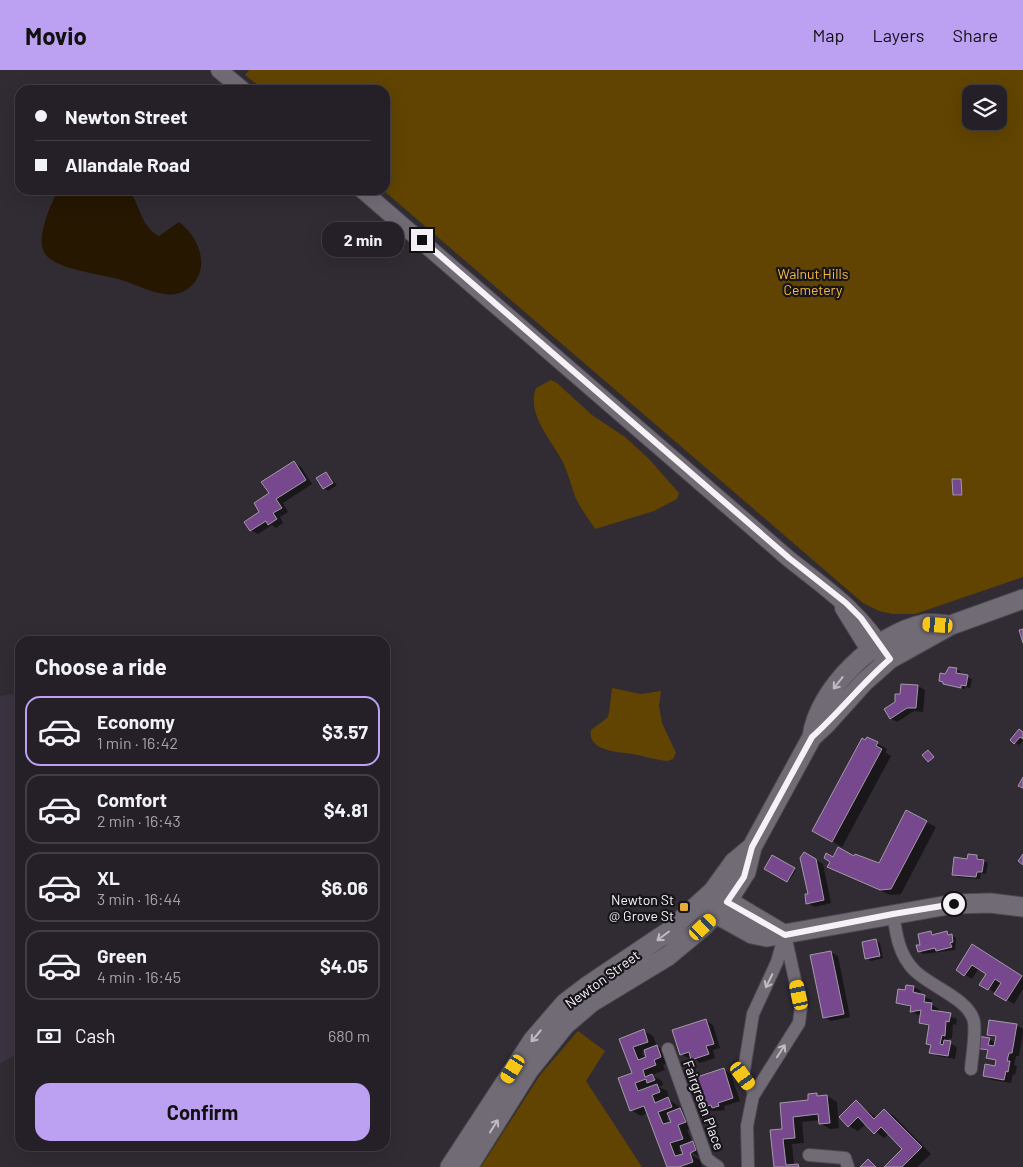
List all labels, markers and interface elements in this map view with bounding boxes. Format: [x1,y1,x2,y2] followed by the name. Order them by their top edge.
[25,21,87,50] text: Movio
[812,24,844,46] text: Map
[872,24,925,46] text: Layers
[953,24,998,46] text: Share
[962,85,1007,130] map controls
[962,85,1007,130] button: layers
[65,105,188,128] text: Newton Street
[65,153,190,176] text: Allandale Road
[322,222,404,258] callout: 2 min
[411,229,433,251] route end
[344,230,382,249] text: 2 min
[778,265,849,298] park label: Walnut Hills Cemetery
[922,616,953,634] car
[35,653,167,679] text: Choose a ride
[832,676,843,689] one-way arrow
[37,709,82,754] icon: car
[97,710,175,733] text: Economy
[322,720,368,743] text: $3.57
[97,733,178,752] text: 1 min · 16:42
[37,787,82,832] icon: car
[97,788,167,811] text: Comfort
[324,798,368,821] text: $4.81
[97,811,181,830] text: 2 min · 16:43
[37,865,82,910] icon: car
[97,866,120,889] text: XL
[321,876,368,899] text: $6.06
[97,889,181,908] text: 3 min · 16:44
[609,891,674,924] place label: Newton St @ Grove St
[943,893,965,915] route start
[678,901,690,913] marker: Newton St @ Grove St
[686,911,719,943] car
[657,930,670,941] one-way arrow
[37,943,82,988] icon: car
[97,944,147,967] text: Green
[561,946,643,1012] street label: Newton Street
[320,954,368,977] text: $4.05
[97,967,181,986] text: 4 min · 16:45
[763,973,773,988] one-way arrow
[788,979,809,1011] car
[35,1022,63,1050] icon: cash
[75,1024,116,1047] text: Cash
[328,1026,370,1045] text: 680 m
[531,1029,542,1042] one-way arrow
[776,1045,786,1059] one-way arrow
[498,1052,527,1086] car
[680,1058,728,1152] street label: Fairgreen Place
[728,1059,757,1093] car
[35,1083,370,1141] button: Confirm
[489,1119,499,1133] one-way arrow

